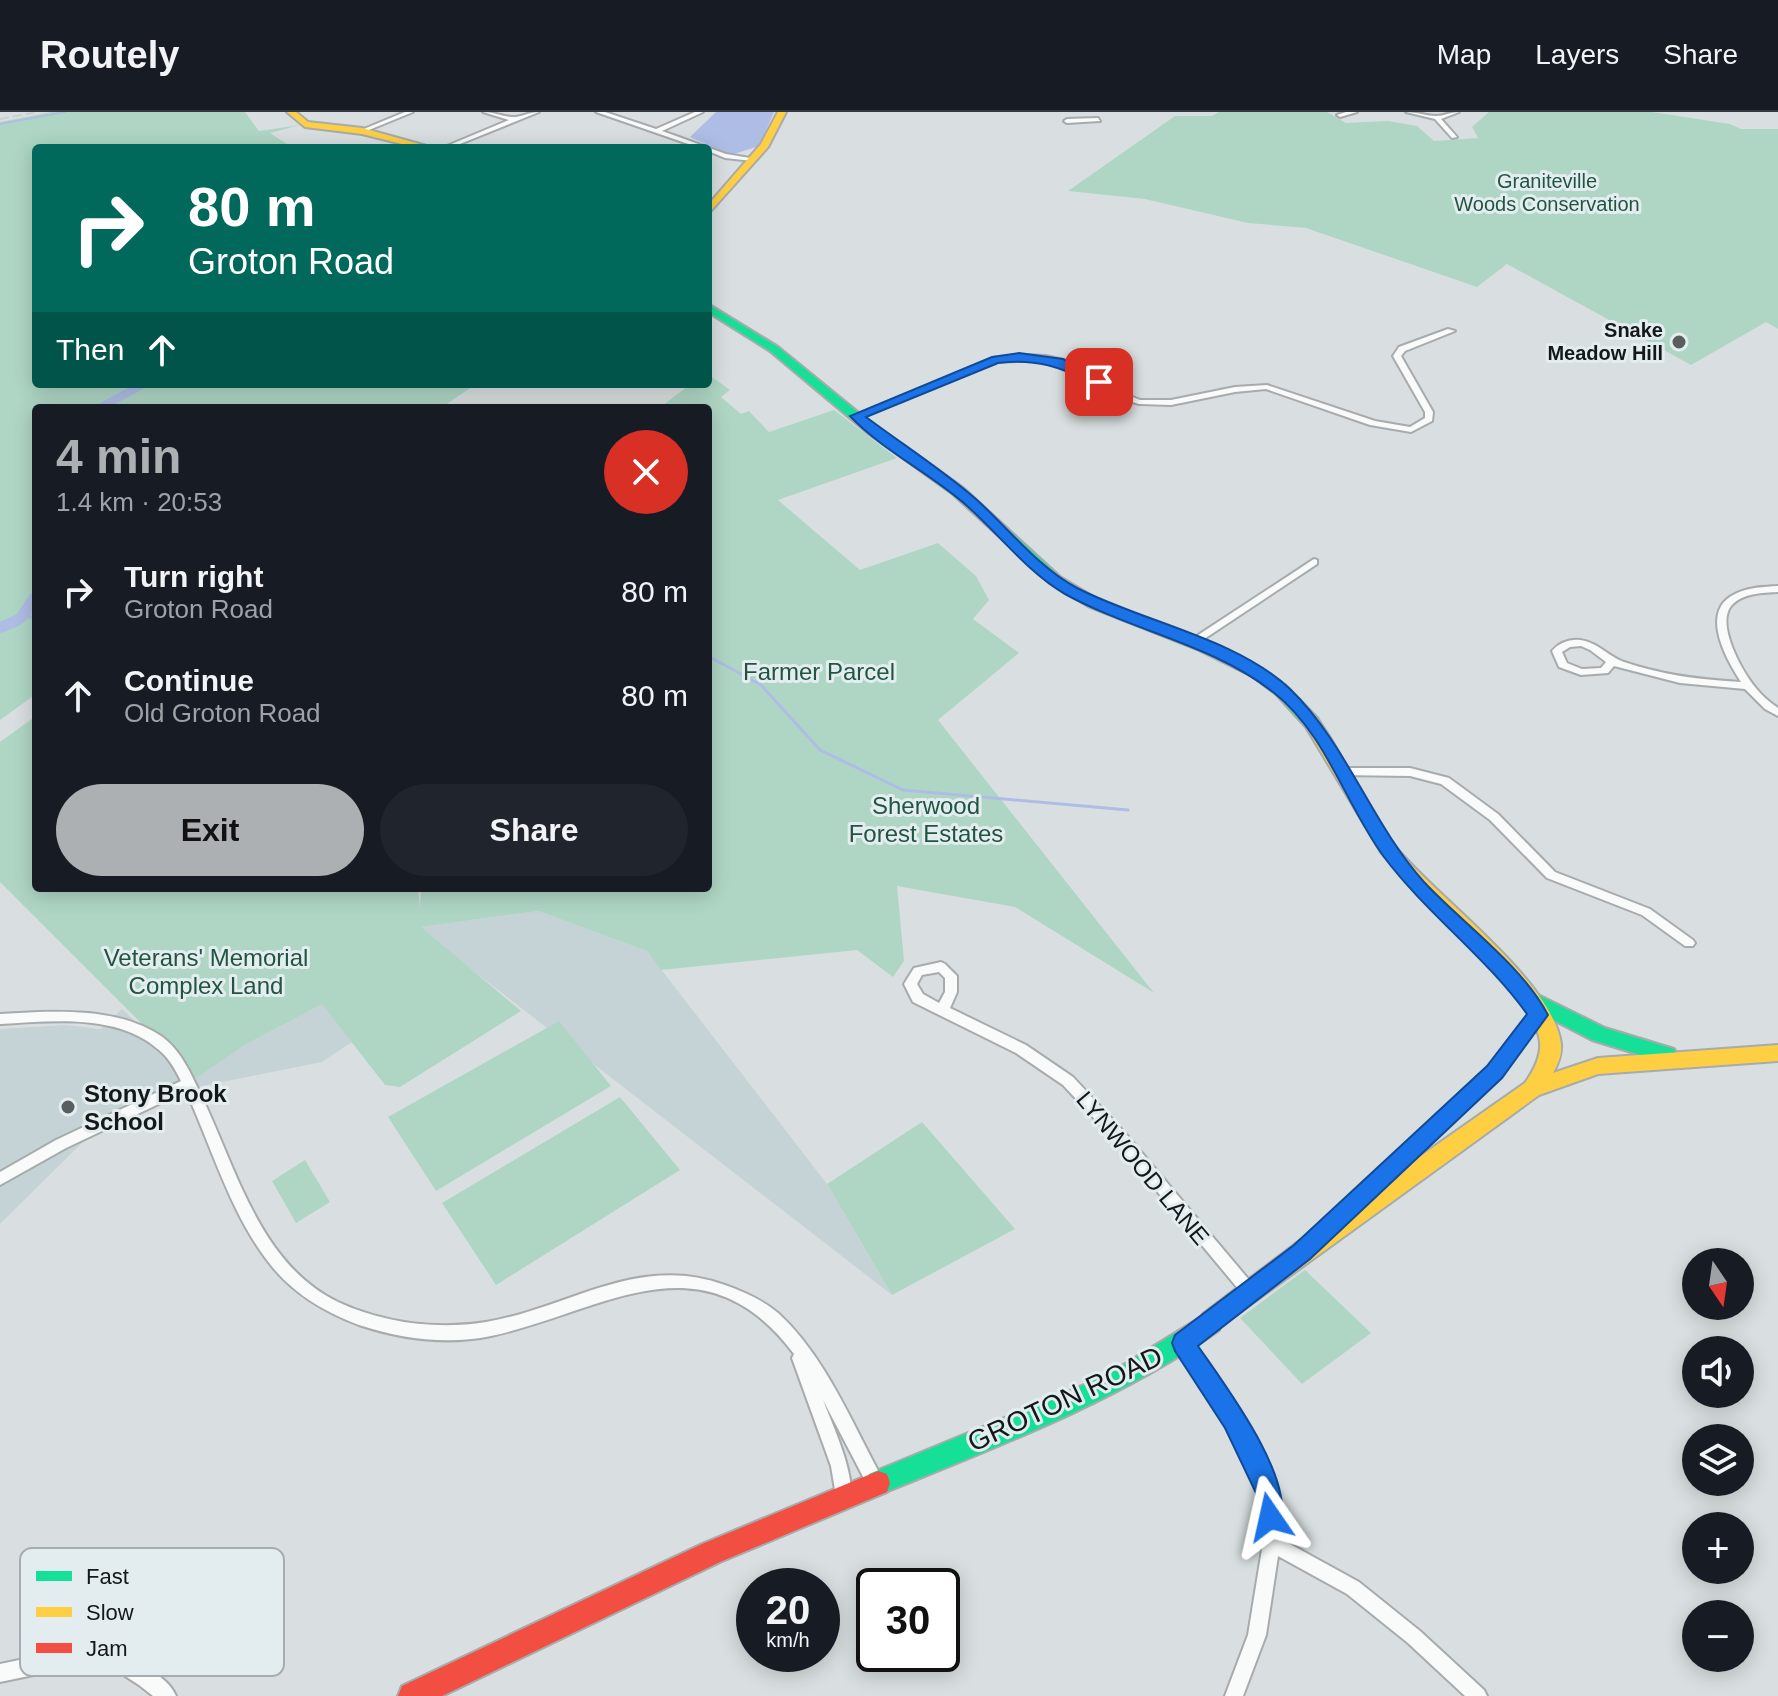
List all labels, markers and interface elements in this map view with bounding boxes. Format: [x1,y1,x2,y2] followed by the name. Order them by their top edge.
[40,34,179,76] text: Routely
[1437,39,1491,70] text: Map
[1535,39,1619,70] text: Layers
[1663,39,1738,70] text: Share
[1454,170,1640,215] park label: Graniteville Woods Conservation
[188,175,316,238] text: 80 m
[56,176,160,280] icon: right
[188,241,394,282] text: Groton Road
[1547,319,1663,364] place label: Snake Meadow Hill
[140,328,184,372] icon: ahead
[56,333,124,366] text: Then
[1670,333,1688,351] marker: Snake Meadow Hill
[1065,348,1133,416] pin
[1077,360,1121,404] icon: arrive
[56,430,181,483] text: 4 min
[604,430,688,514] button: close
[56,487,222,517] text: 1.4 km · 20:53
[124,560,263,593] text: Turn right
[56,570,100,614] icon: right
[621,575,688,608] text: 80 m
[124,594,273,624] text: Groton Road
[743,658,895,685] park label: Farmer Parcel
[124,664,254,697] text: Continue
[56,674,100,718] icon: ahead
[621,679,688,712] text: 80 m
[124,698,321,728] text: Old Groton Road
[56,784,364,876] button: Exit
[380,784,688,876] button: Share
[849,792,1003,847] park label: Sherwood Forest Estates
[104,944,308,999] park label: Veterans' Memorial Complex Land
[84,1080,227,1135] place label: Stony Brook School
[1071,1086,1215,1250] street label: LYNWOOD LANE
[59,1098,77,1116] marker: Stony Brook School
[1682,1248,1754,1320] north arrow
[1682,1248,1754,1672] map controls
[1682,1336,1754,1408] button: sound
[963,1340,1167,1458] street label: GROTON ROAD
[1682,1424,1754,1496] button: layers
[1228,1475,1312,1559] position arrow
[1682,1512,1754,1584] button: +
[20,1548,284,1676] legend
[86,1564,129,1589] text: Fast
[856,1568,960,1672] speed limit sign: 30
[766,1588,810,1632] text: 20
[86,1600,134,1625] text: Slow
[1682,1600,1754,1672] button: −
[766,1629,810,1651] text: km/h
[86,1636,128,1661] text: Jam

